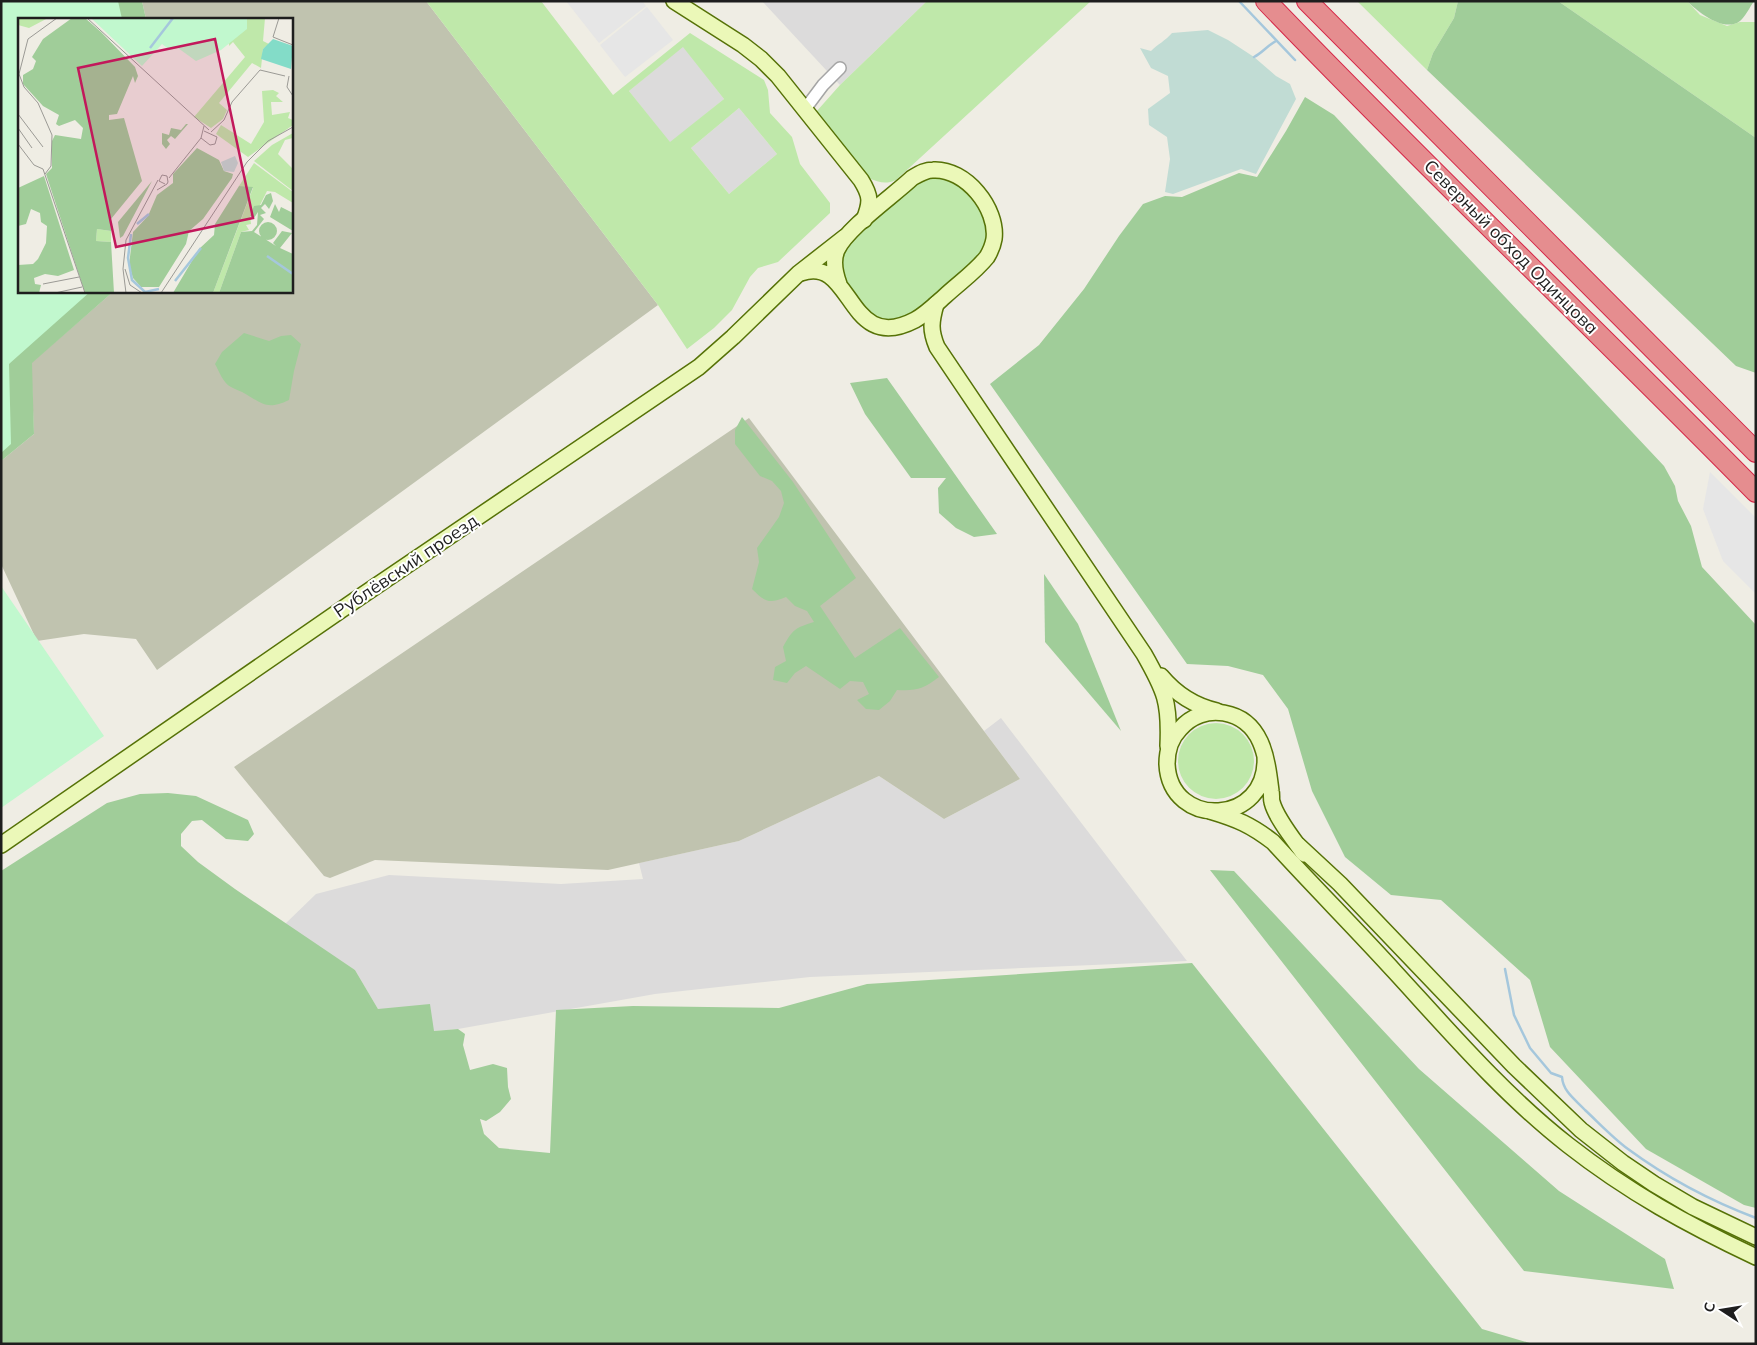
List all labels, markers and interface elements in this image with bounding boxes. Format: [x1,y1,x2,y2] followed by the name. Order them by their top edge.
[18,18,292,292] inset map
[1419,154,1604,339] street label: Северный обход Одинцова
[329,509,483,623] street label: Рублёвский проезд
[1697,1285,1747,1335] north arrow
[1699,1301,1719,1314] text: С

